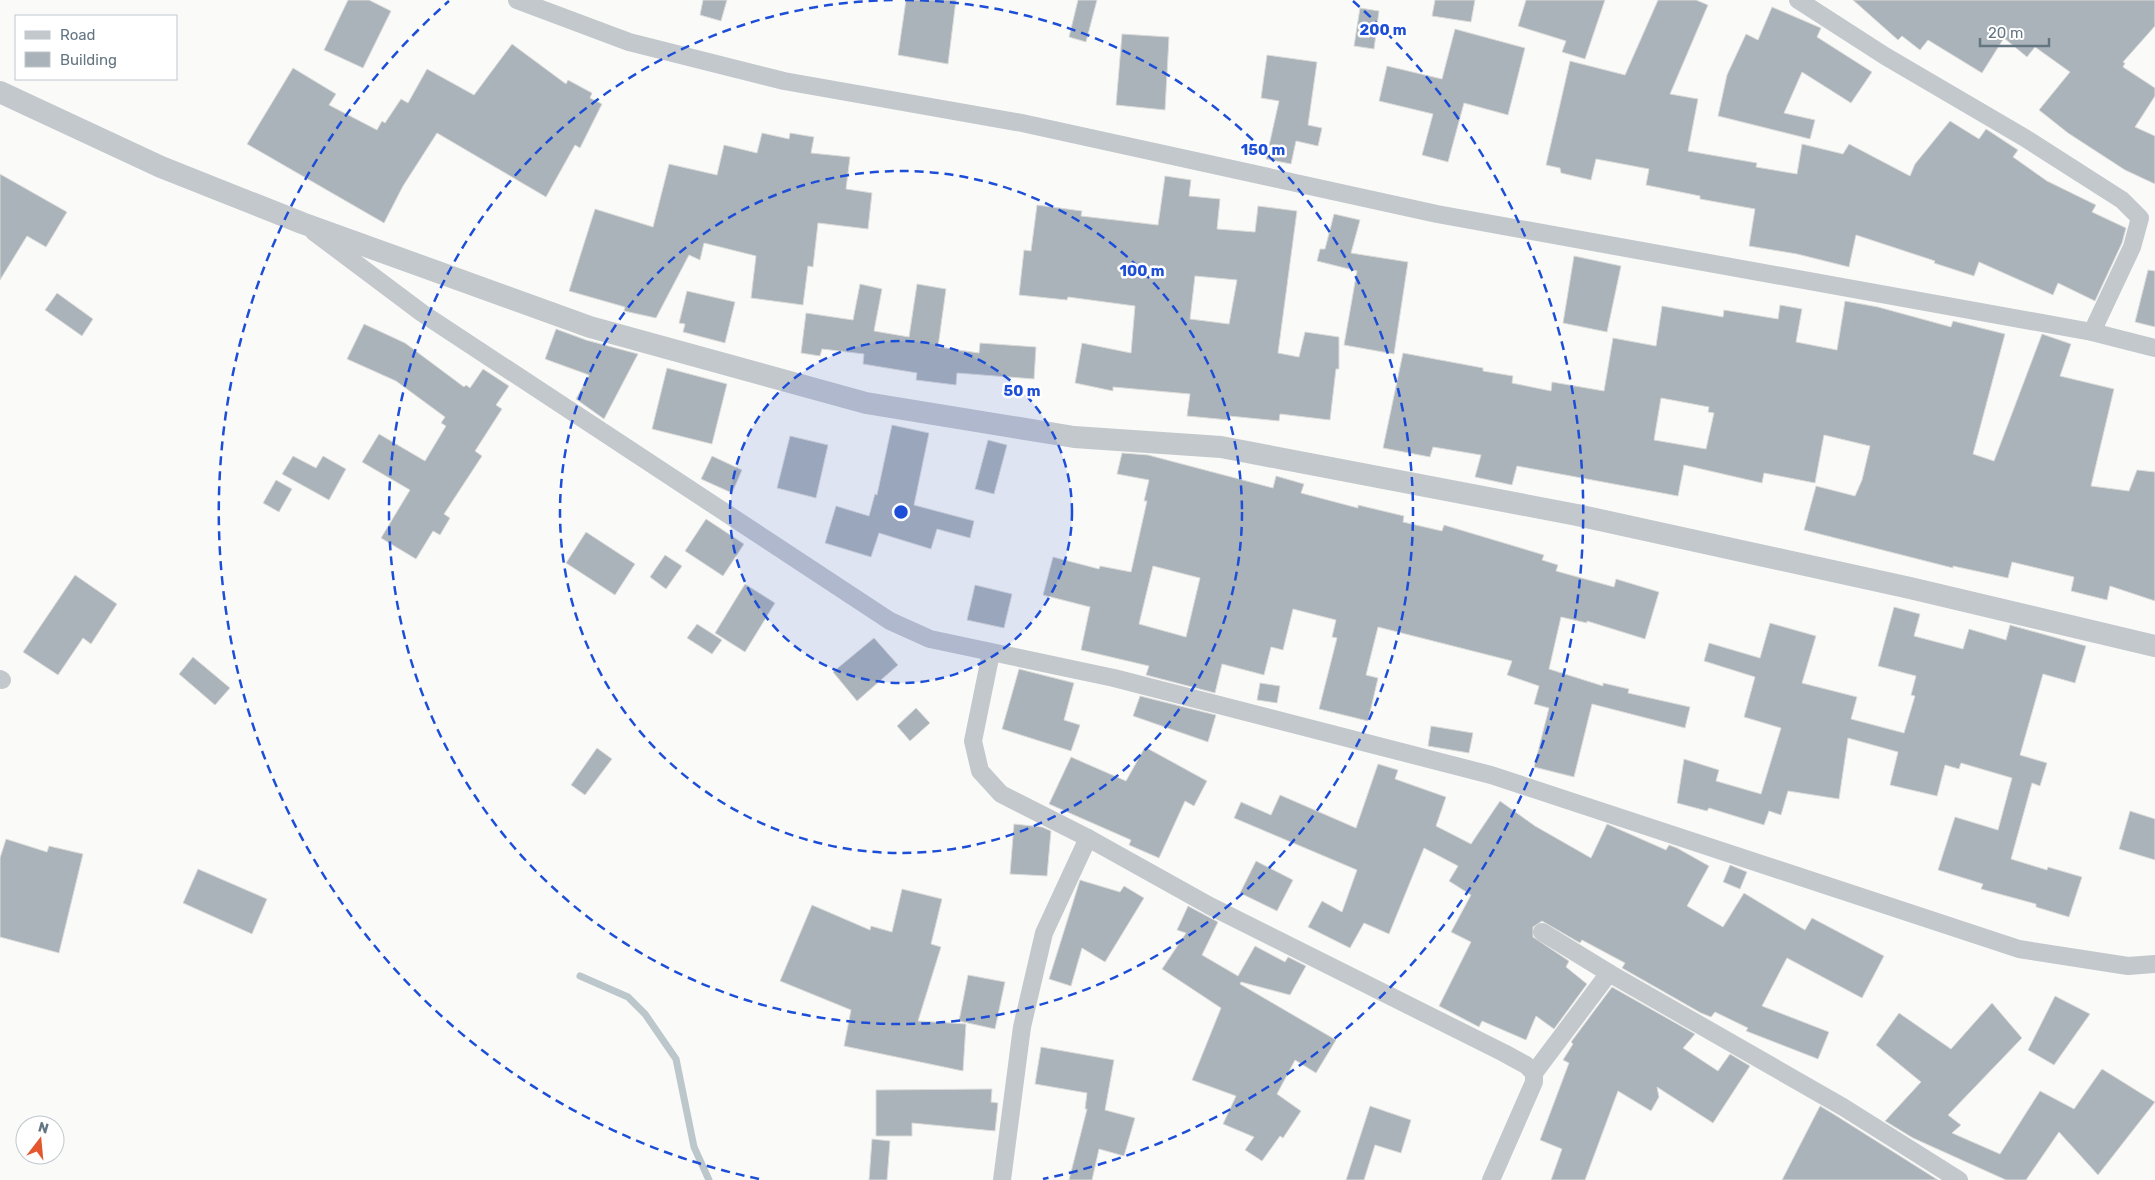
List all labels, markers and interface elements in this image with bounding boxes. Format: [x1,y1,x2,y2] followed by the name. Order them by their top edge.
[15,15,178,80] legend
[1980,15,2049,47] scale bar
[1359,21,1407,39] text: 200 m
[1988,24,2023,42] text: 20 m
[60,26,96,44] text: Road
[60,51,117,69] text: Building
[1241,141,1285,159] text: 150 m
[1120,262,1164,280] text: 100 m
[1004,382,1040,400] text: 50 m
[892,503,910,521] centre of rings
[15,1115,65,1165] north arrow
[36,1118,51,1138] text: N

